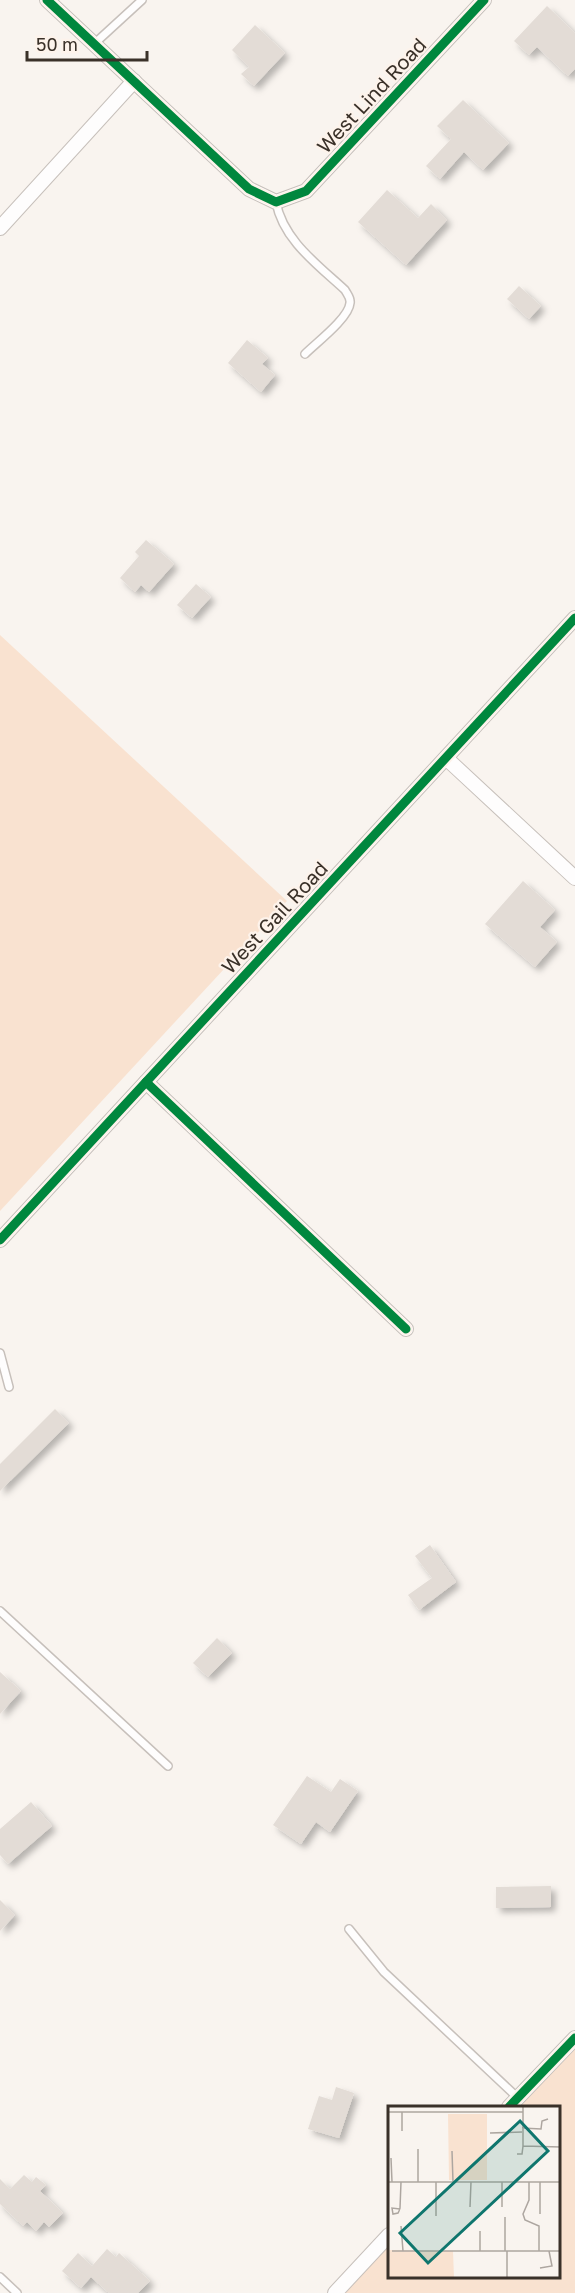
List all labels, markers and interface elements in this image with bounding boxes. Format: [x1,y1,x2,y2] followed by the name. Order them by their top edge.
[27,24,147,62] scale bar
[311,32,431,158] street label: West Lind Road
[36,33,78,55] text: 50 m
[216,856,332,978] street label: West Gail Road
[388,2106,560,2278] inset map

